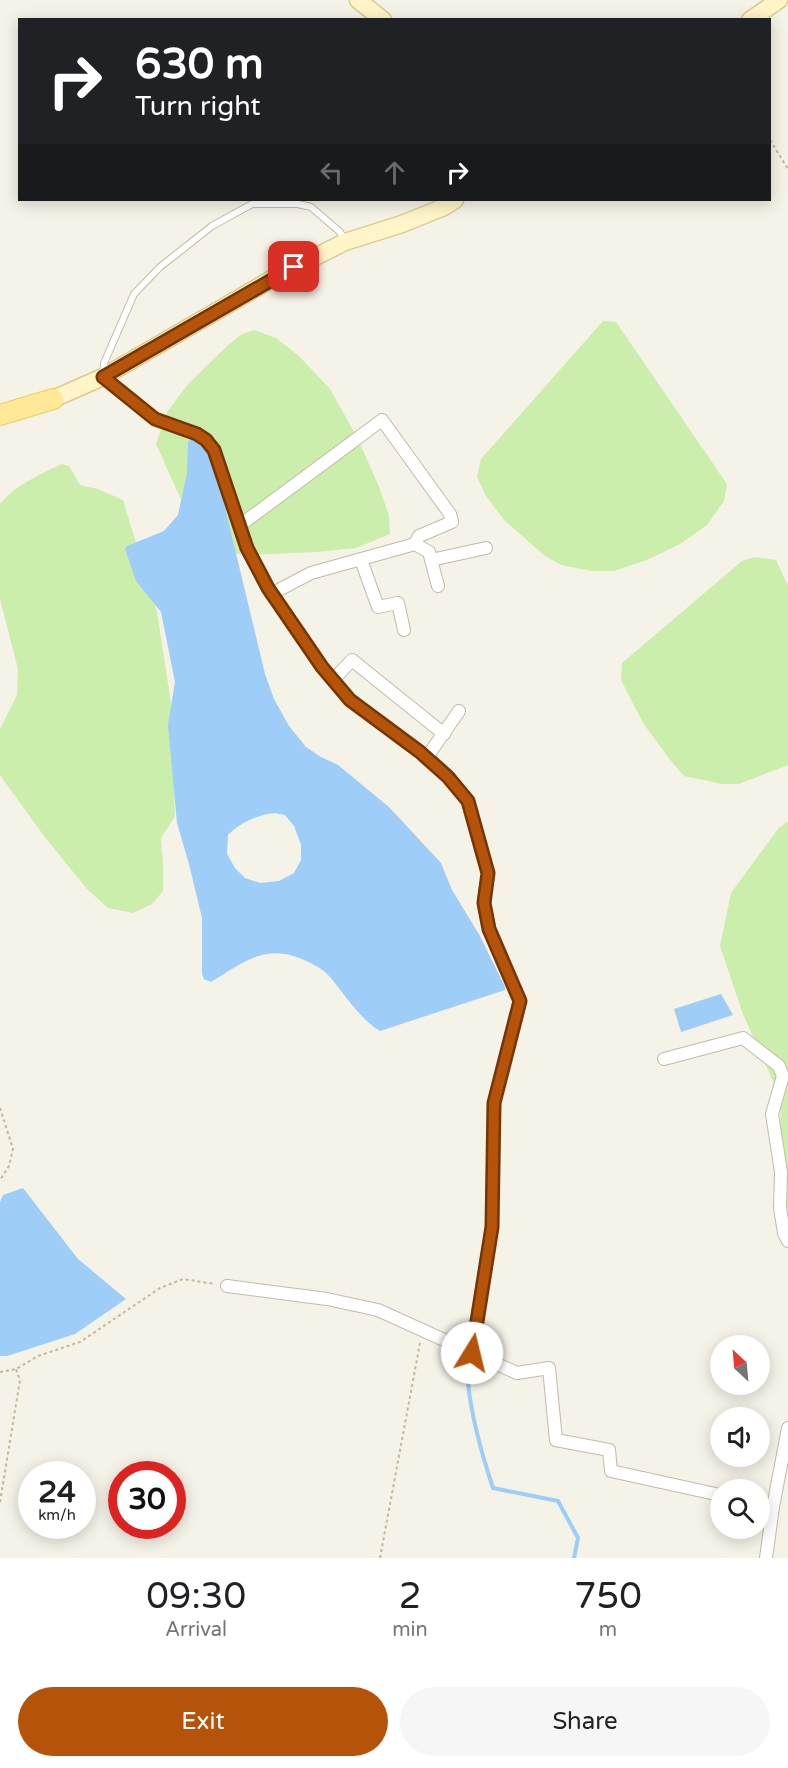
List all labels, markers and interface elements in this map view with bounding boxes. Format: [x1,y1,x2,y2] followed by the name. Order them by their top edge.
[135,39,264,90] text: 630 m
[36,42,114,120] icon: right
[135,90,261,123] text: Turn right
[315,156,348,189] icon: left
[378,156,411,189] icon: ahead
[441,156,474,189] icon: right
[268,241,319,292] pin
[277,250,310,283] icon: arrive
[440,1321,504,1385] position arrow
[710,1335,770,1395] north arrow
[710,1335,770,1539] map controls
[710,1407,770,1467] button: sound
[108,1461,186,1539] speed limit sign: 30
[38,1474,76,1511] text: 24
[710,1479,770,1539] button: search
[38,1506,76,1524] text: km/h
[146,1575,246,1618] text: 09:30
[399,1575,421,1618] text: 2
[574,1575,642,1618] text: 750
[165,1618,227,1642] text: Arrival
[392,1618,428,1642] text: min
[599,1618,617,1642] text: m
[18,1687,388,1756] button: Exit
[400,1687,770,1756] button: Share

